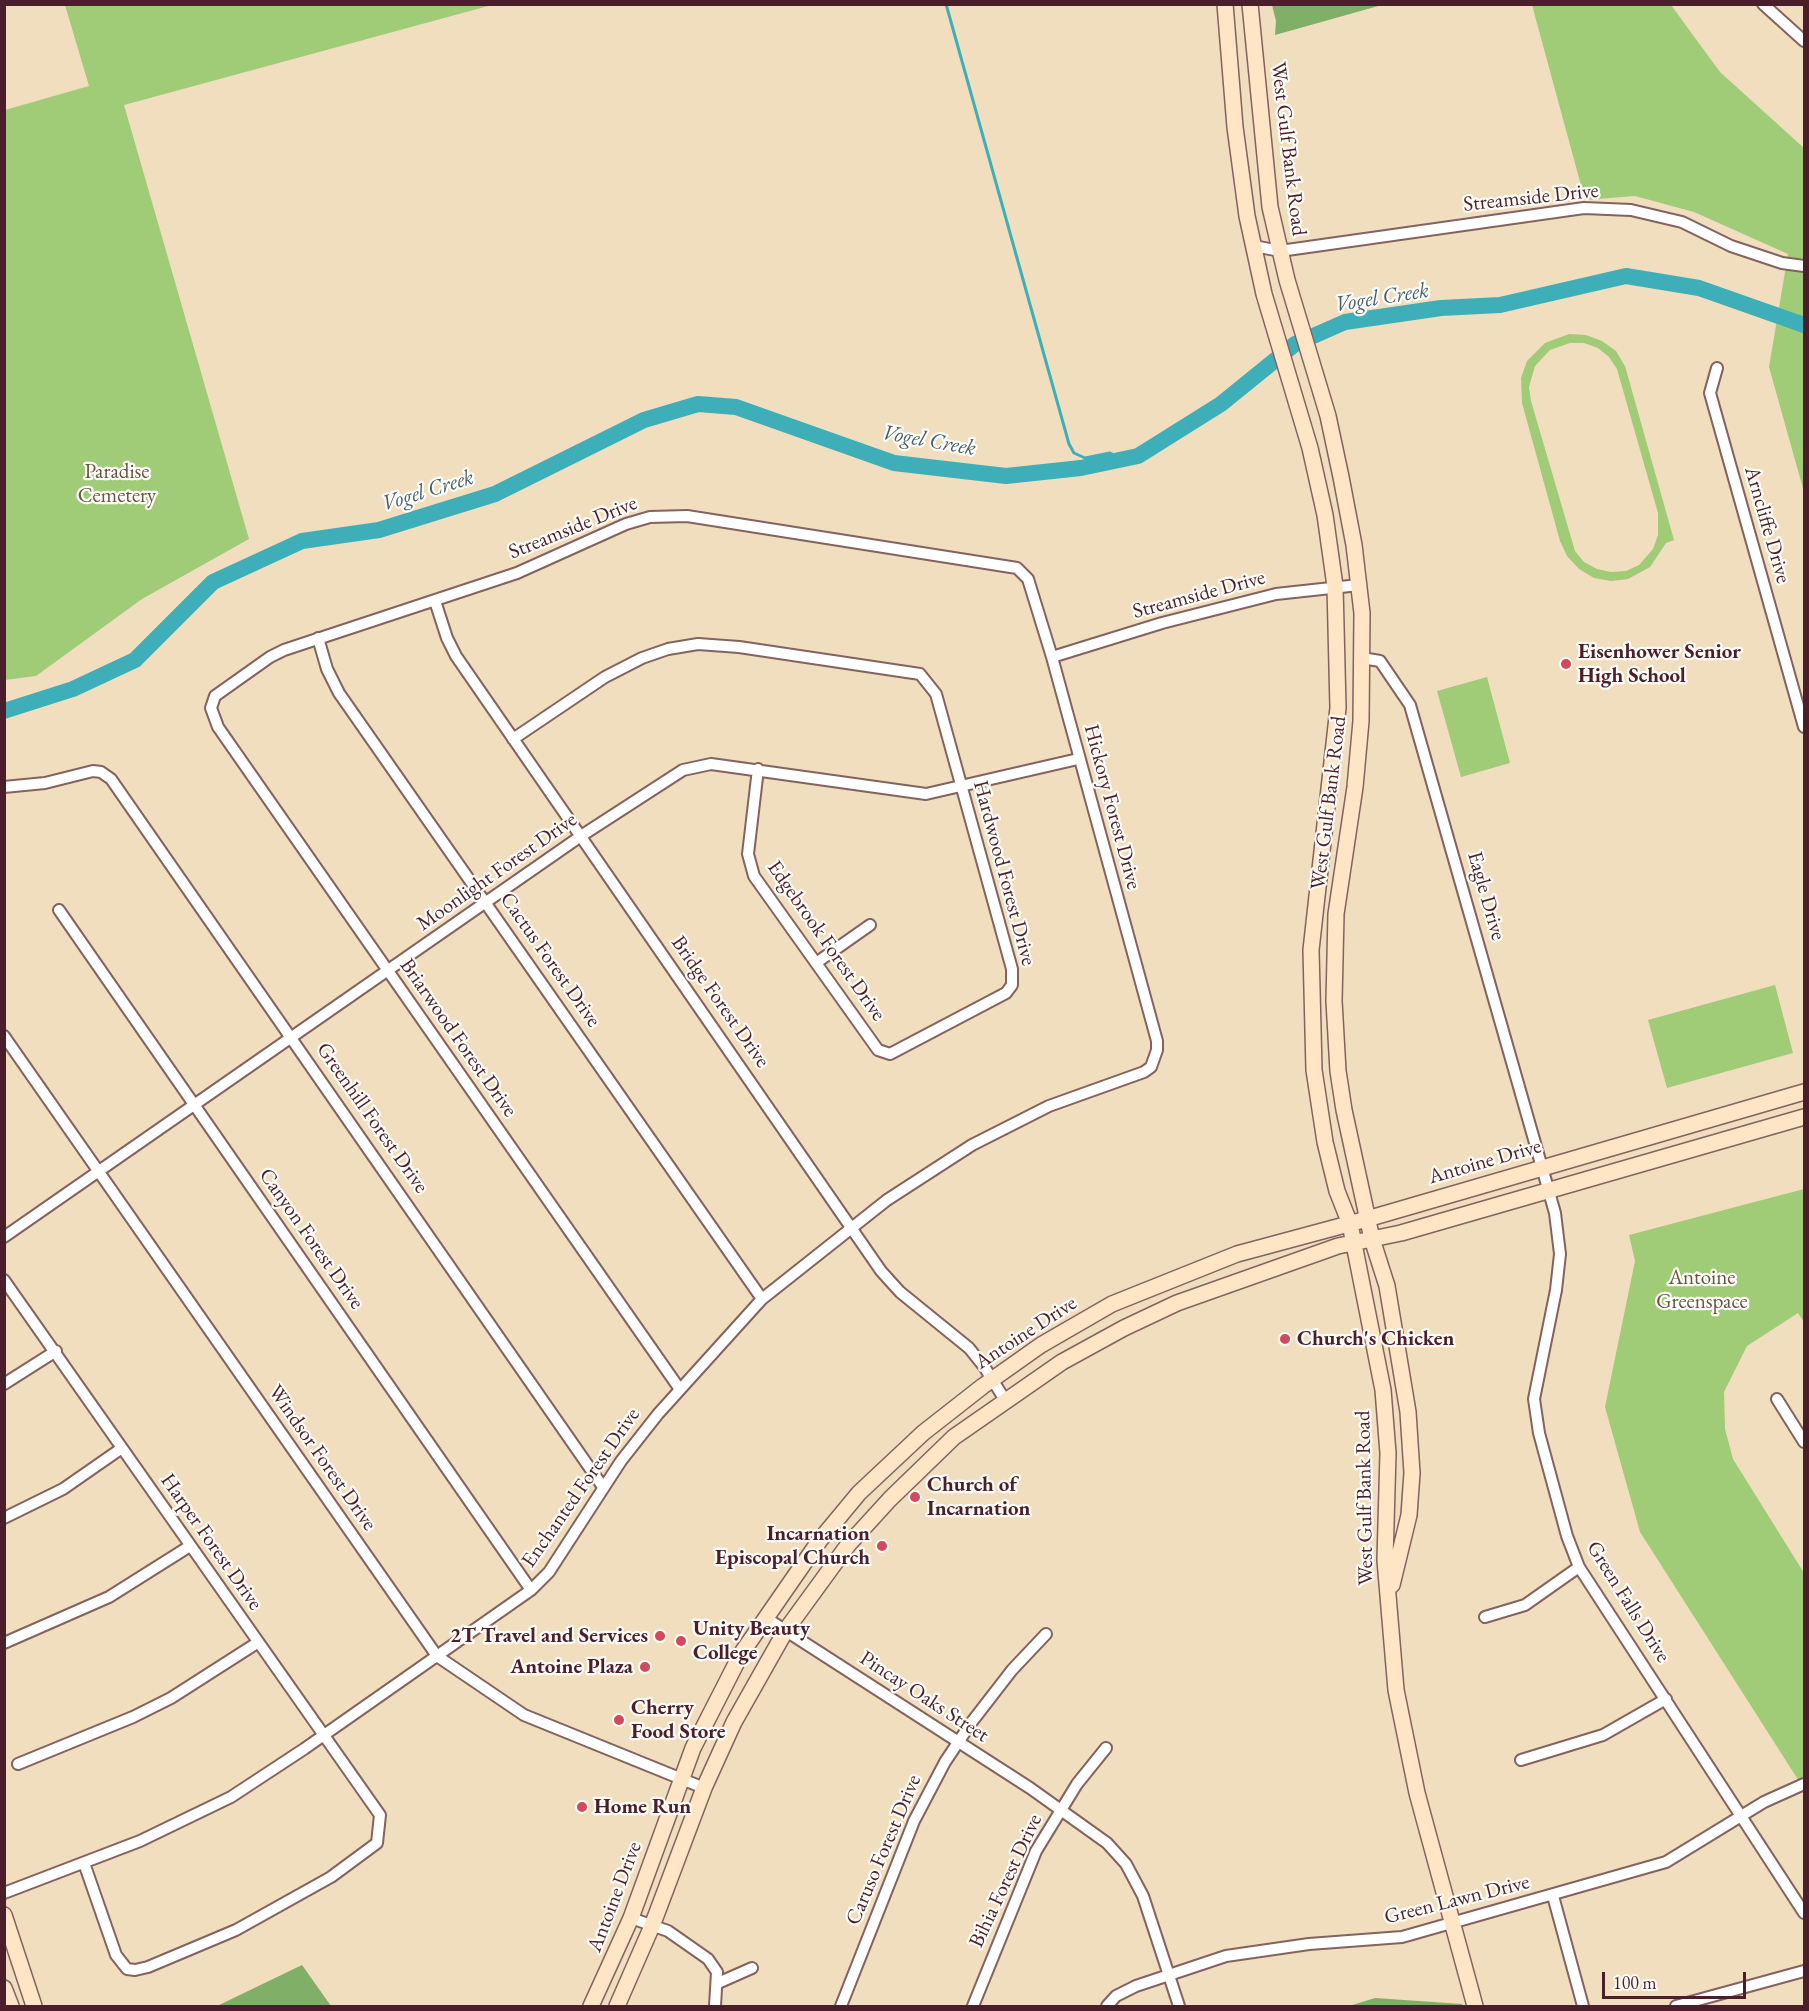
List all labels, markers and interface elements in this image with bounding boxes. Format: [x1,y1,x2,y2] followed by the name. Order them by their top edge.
[1265,61,1311,237] street label: West Gulf Bank Road
[1462,178,1600,218] street label: Streamside Drive
[1333,278,1431,318] water label: Vogel Creek
[880,420,978,462] water label: Vogel Creek
[78,459,156,509] park label: Paradise Cemetery
[1738,464,1796,586] street label: Arncliffe Drive
[379,465,477,517] water label: Vogel Creek
[505,491,641,565] street label: Streamside Drive
[1130,565,1268,625] street label: Streamside Drive
[1578,639,1741,689] place label: Eisenhower Senior High School
[1559,657,1573,671] marker: Eisenhower Senior High School
[1306,715,1352,891] street label: West Gulf Bank Road
[1078,722,1146,892] street label: Hickory Forest Drive
[967,778,1041,968] street label: Hardwood Forest Drive
[412,807,582,937] street label: Moonlight Forest Drive
[1461,849,1511,943] street label: Eagle Drive
[761,856,891,1026] street label: Edgebrook Forest Drive
[494,888,606,1032] street label: Cactus Forest Drive
[665,931,775,1073] street label: Bridge Forest Drive
[394,954,522,1122] street label: Briarwood Forest Drive
[311,1038,433,1198] street label: Greenhill Forest Drive
[1426,1134,1544,1190] street label: Antoine Drive
[253,1164,369,1314] street label: Canyon Forest Drive
[1656,1265,1748,1315] park label: Antoine Greenspace
[970,1291,1082,1375] street label: Antoine Drive
[1297,1326,1454,1352] place label: Church's Chicken
[1278,1332,1292,1346] marker: Church's Chicken
[262,1380,382,1536] street label: Windsor Forest Drive
[516,1403,646,1573] street label: Enchanted Forest Drive
[1351,1410,1379,1586] street label: West Gulf Bank Road
[155,1469,267,1615] street label: Harper Forest Drive
[927,1472,1030,1522] place label: Church of Incarnation
[908,1490,922,1504] marker: Church of Incarnation
[715,1521,870,1571] place label: Incarnation Episcopal Church
[1581,1537,1675,1667] street label: Green Falls Drive
[875,1539,889,1553] marker: Incarnation Episcopal Church
[693,1616,810,1666] place label: Unity Beauty College
[450,1623,648,1649] place label: 2T Travel and Services
[653,1629,667,1643] marker: 2T Travel and Services
[674,1634,688,1648] marker: Unity Beauty College
[855,1646,993,1748] street label: Pincay Oaks Street
[510,1654,633,1680] place label: Antoine Plaza
[638,1660,652,1674] marker: Antoine Plaza
[631,1695,726,1745] place label: Cherry Food Store
[612,1713,626,1727] marker: Cherry Food Store
[841,1771,927,1929] street label: Caruso Forest Drive
[594,1794,691,1820] place label: Home Run
[575,1800,589,1814] marker: Home Run
[964,1810,1048,1952] street label: Bihia Forest Drive
[582,1838,648,1956] street label: Antoine Drive
[1382,1870,1532,1930] street label: Green Lawn Drive
[1605,1960,1749,1998] scale bar
[1613,1971,1657,1994] text: 100 m

